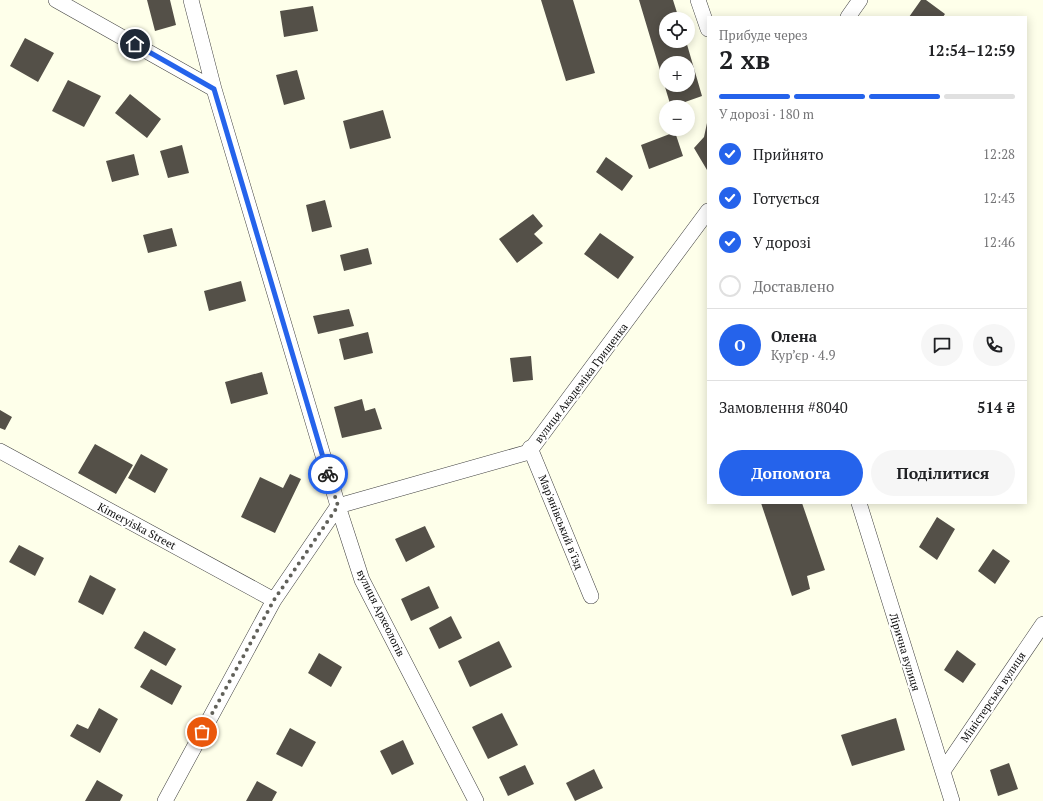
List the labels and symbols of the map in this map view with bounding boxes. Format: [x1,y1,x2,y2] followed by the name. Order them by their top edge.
[118,27,152,61] pin
[531,320,631,446] street label: вулиця Академіка Грищенка
[308,454,348,494] courier
[536,473,586,571] street label: Мар'янівський в'їзд
[95,499,179,553] street label: Kimeryiska Street
[354,567,408,659] street label: вулиця Археологів
[886,610,924,693] street label: Лірична вулиця
[957,649,1029,745] street label: Міністерська вулиця
[185,715,219,749] pin

